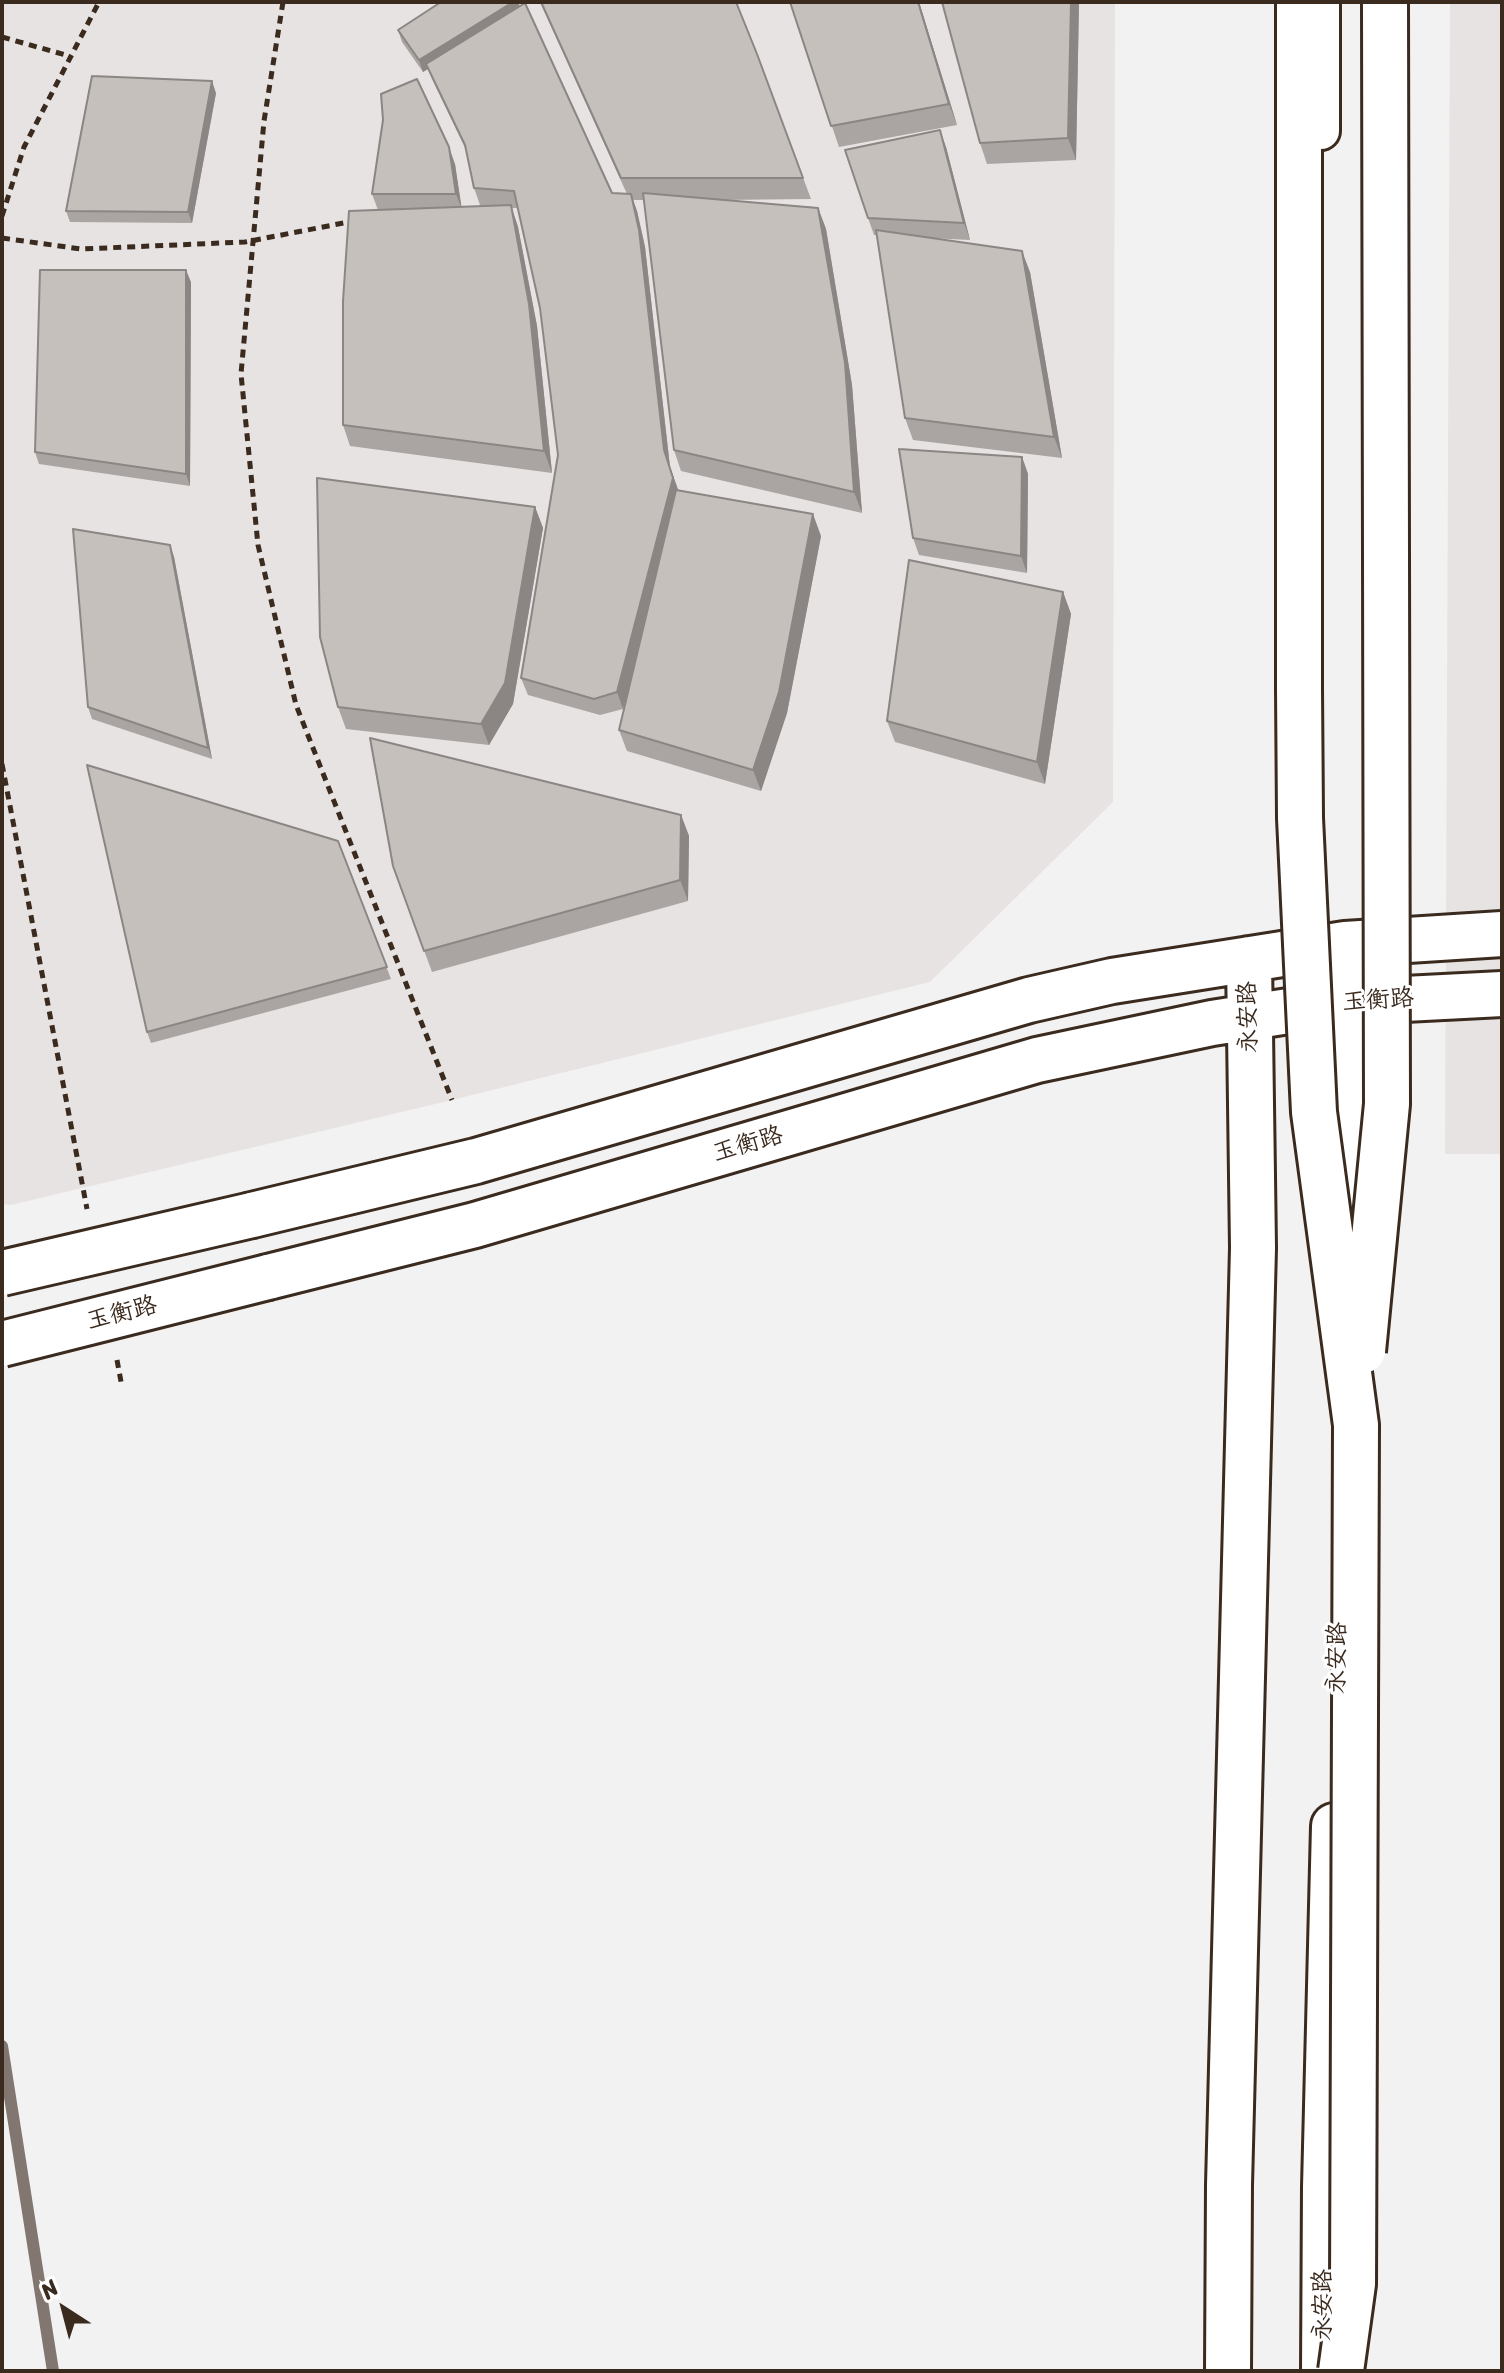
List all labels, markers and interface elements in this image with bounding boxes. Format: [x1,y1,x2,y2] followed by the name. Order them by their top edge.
[1234,981,1264,1053] street label: 永安路
[1341,984,1415,1018] street label: 玉衡路
[709,1121,787,1169] street label: 玉衡路
[84,1291,160,1337] street label: 玉衡路
[1323,1622,1353,1694] street label: 永安路
[24,2269,104,2349] north arrow
[32,2269,67,2309] text: N
[1310,2269,1338,2341] street label: 永安路

